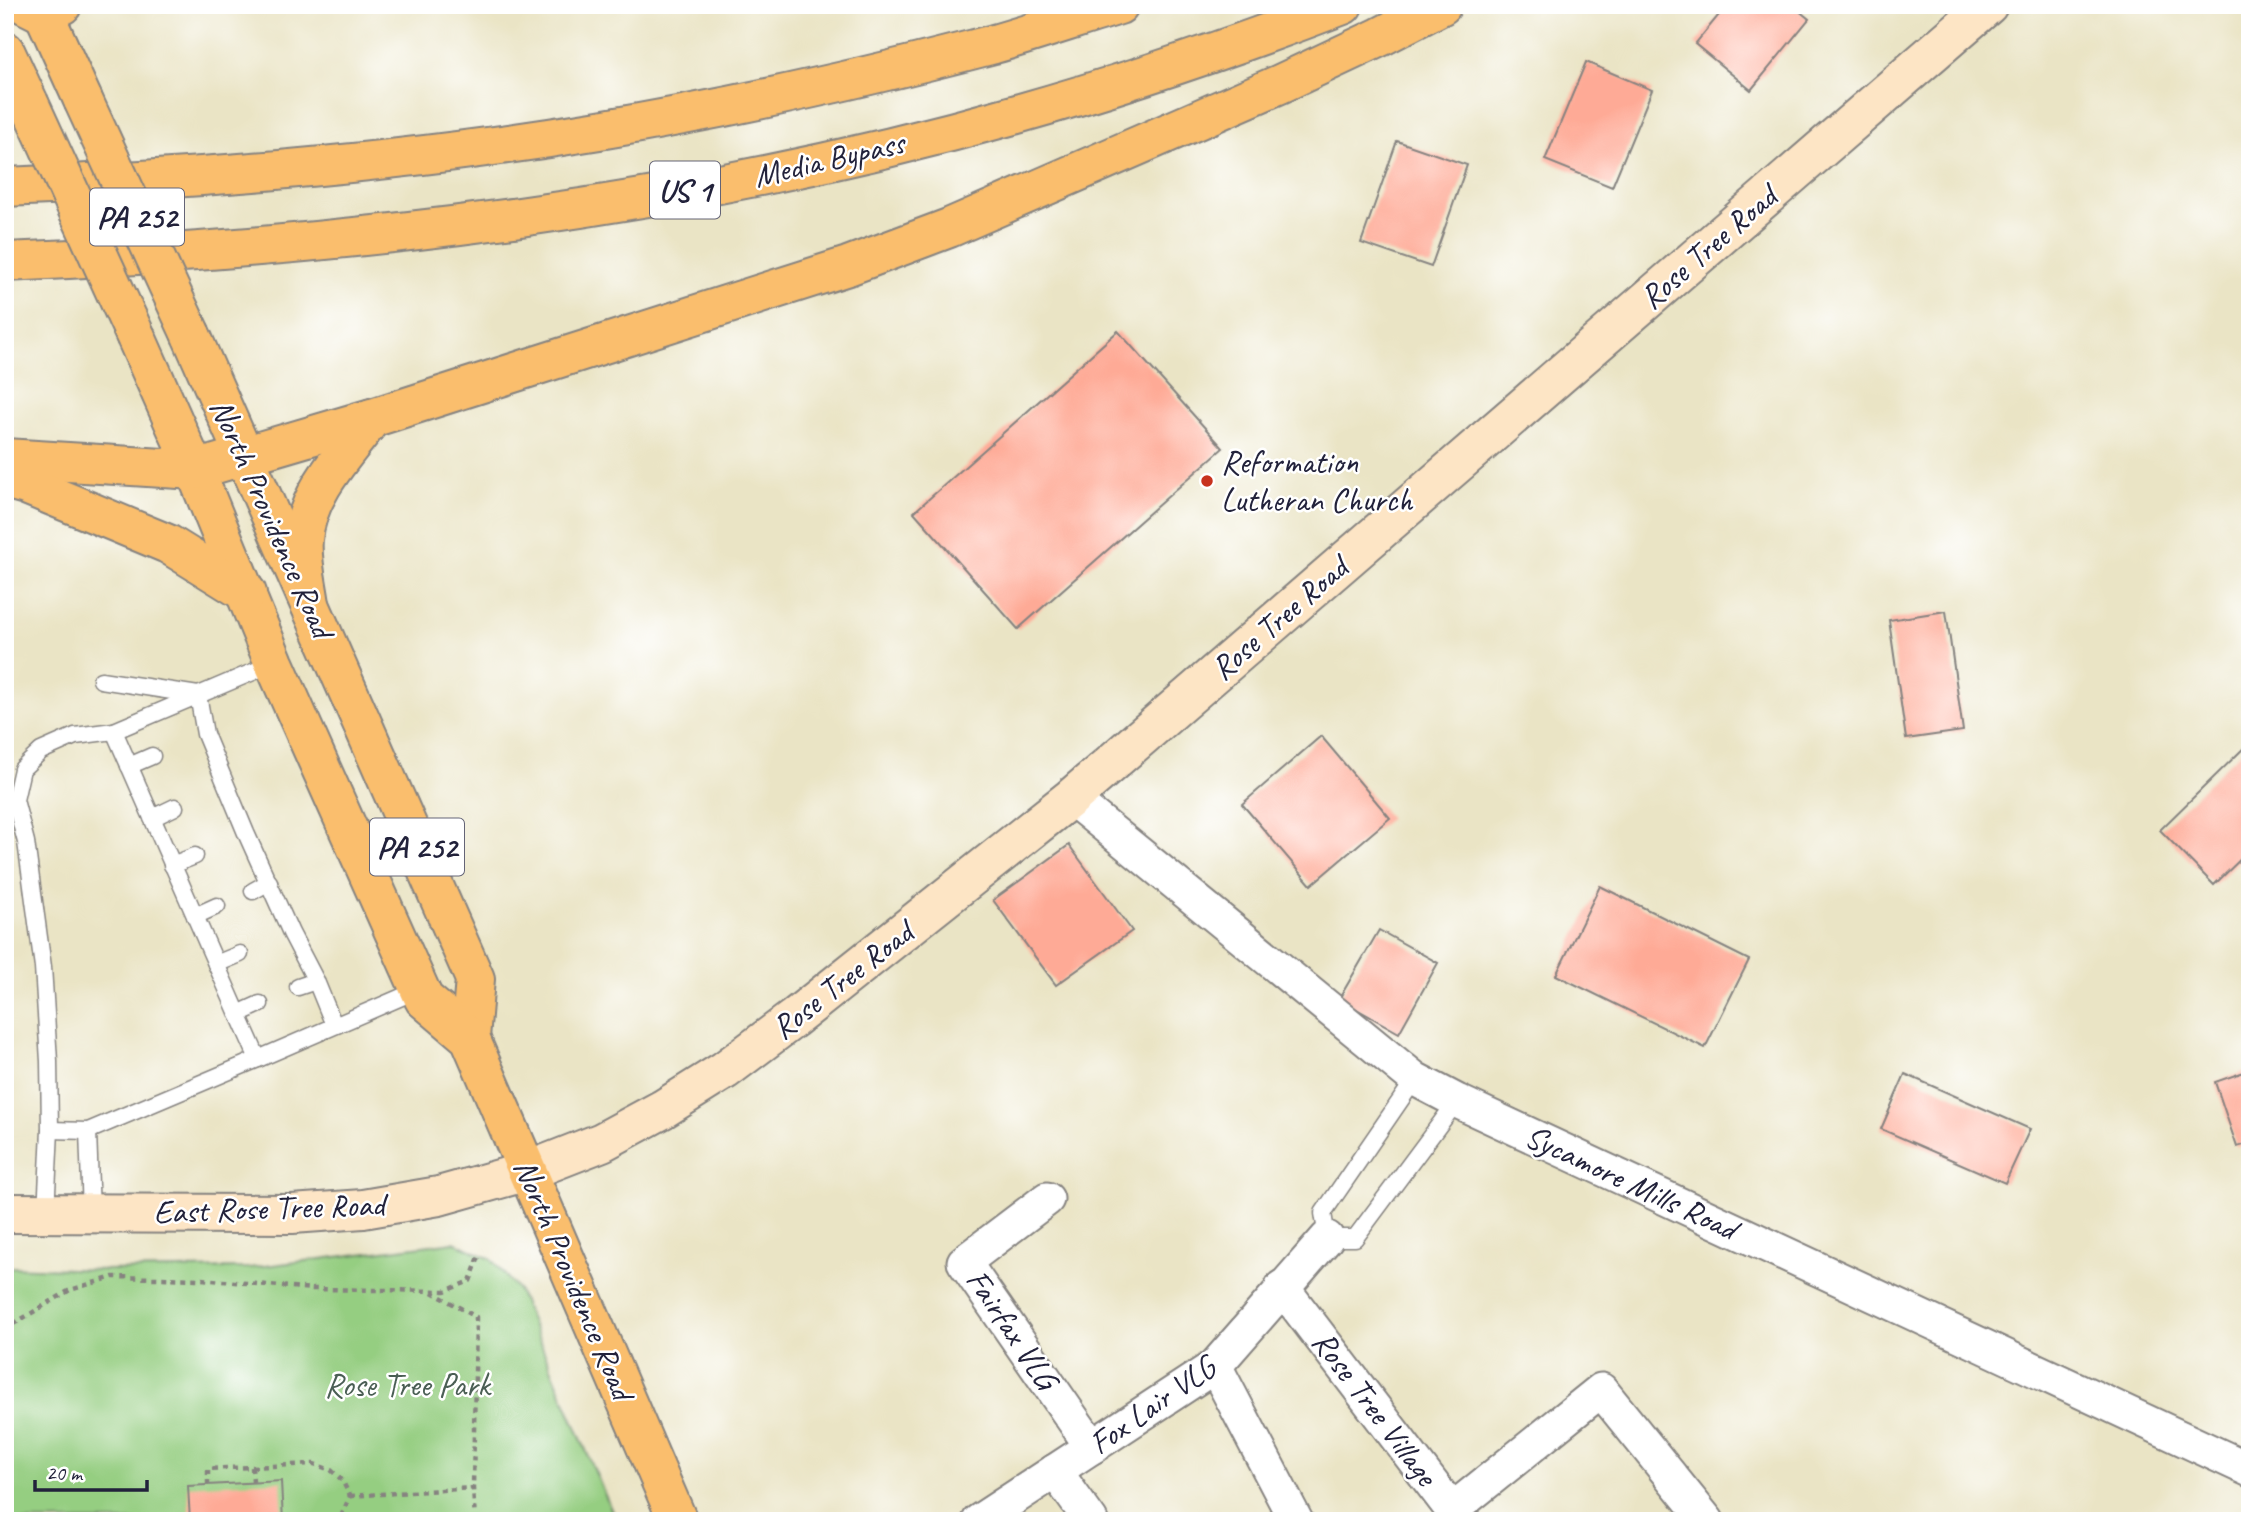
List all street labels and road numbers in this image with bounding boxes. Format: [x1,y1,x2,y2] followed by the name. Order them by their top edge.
[750,121,911,197] street label: Media Bypass
[650,162,720,218] road number: US 1
[1631,173,1789,318] street label: Rose Tree Road
[90,188,184,246] road number: PA 252
[201,392,346,649] street label: North Providence Road
[1202,544,1360,689] street label: Rose Tree Road
[370,818,464,876] road number: PA 252
[763,909,925,1048] street label: Rose Tree Road
[1518,1115,1748,1251] street label: Sycamore Mills Road
[504,1152,646,1410] street label: North Providence Road
[153,1183,390,1233] street label: East Rose Tree Road
[957,1261,1070,1401] street label: Fairfax VLG
[1303,1322,1448,1496] street label: Rose Tree Village
[1081,1344,1226,1464] street label: Fox Lair VLG

